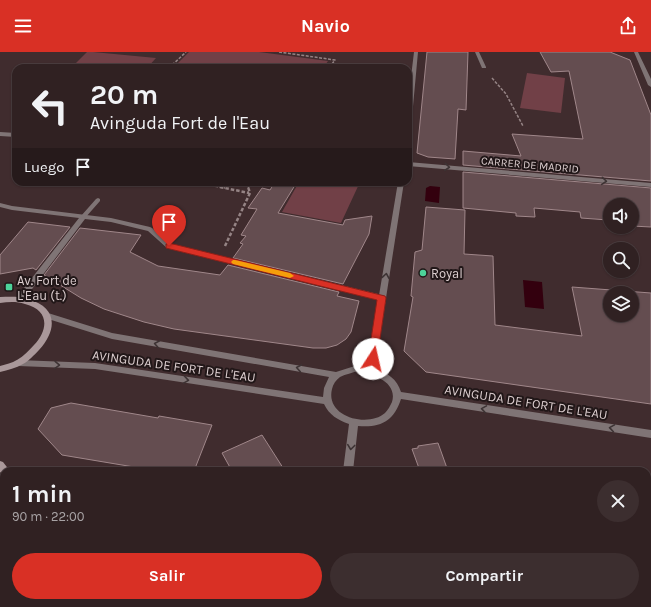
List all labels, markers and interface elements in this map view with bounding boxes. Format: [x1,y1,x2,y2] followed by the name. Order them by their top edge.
[12,15,34,37] icon: menu
[301,15,350,37] text: Navio
[617,15,639,37] icon: share
[90,78,158,111] text: 20 m
[24,80,76,132] icon: left
[90,112,270,134] text: Avinguda Fort de l'Eau
[481,154,579,176] street label: CARRER DE MADRID
[72,156,94,178] icon: arrive
[24,158,64,176] text: Luego
[444,163,450,172] one-way arrow
[601,176,607,185] one-way arrow
[603,198,639,322] map controls
[603,198,639,234] button: sound
[152,205,186,246] pin
[158,211,180,233] icon: arrive
[603,242,639,278] button: search
[431,266,463,281] place label: Royal
[418,268,428,278] marker: Royal
[17,273,77,303] place label: Av. Fort de L'Eau (t.)
[381,273,389,279] one-way arrow
[4,282,14,292] marker: Av. Fort de L'Eau (t.)
[603,286,639,322] button: layers
[352,338,394,380] position arrow
[154,340,160,349] one-way arrow
[91,347,257,385] street label: AVINGUDA DE FORT DE L'EAU
[54,361,60,369] one-way arrow
[296,364,302,373] one-way arrow
[183,375,189,384] one-way arrow
[443,382,609,422] street label: AVINGUDA DE FORT DE L'EAU
[481,405,487,414] one-way arrow
[609,425,616,433] one-way arrow
[347,444,356,450] one-way arrow
[12,480,72,508] text: 1 min
[597,480,639,522] button: close
[12,509,85,524] text: 90 m · 22:00
[12,553,322,599] button: Salir
[330,553,639,599] button: Compartir

